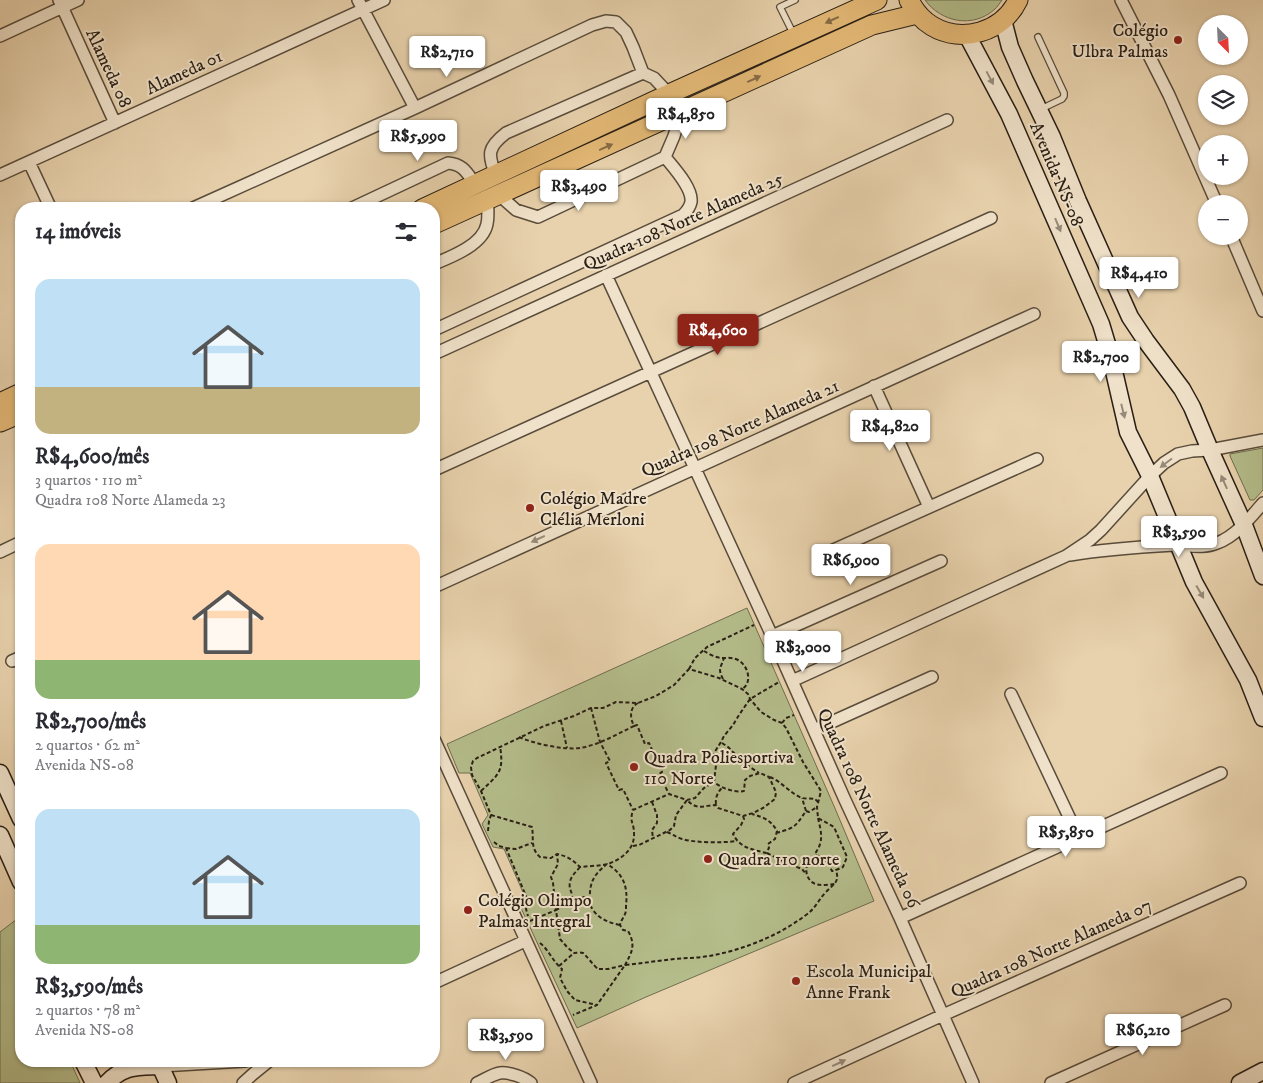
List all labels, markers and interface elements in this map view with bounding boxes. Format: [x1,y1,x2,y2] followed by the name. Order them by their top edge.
[1198,15,1248,65] north arrow
[1198,15,1248,245] map controls
[825,17,839,25] one-way arrow
[1071,20,1168,63] place label: Colégio Ulbra Palmas
[80,25,136,111] street label: Alameda 08
[1172,34,1184,46] marker: Colégio Ulbra Palmas
[401,36,493,78] pin: R$2,710
[420,42,474,62] text: R$2,710
[143,46,226,100] street label: Alameda 01
[986,70,994,85] one-way arrow
[747,75,761,83] one-way arrow
[1198,75,1248,125] button: layers
[640,98,732,140] pin: R$4,850
[657,104,715,124] text: R$4,850
[1024,119,1088,230] street label: Avenida NS-08
[372,120,464,162] pin: R$5,990
[390,126,446,146] text: R$5,990
[1198,135,1248,185] button: +
[599,142,613,150] one-way arrow
[580,168,787,276] street label: Quadra 108 Norte Alameda 25
[533,170,625,212] pin: R$3,490
[551,176,607,196] text: R$3,490
[1198,195,1248,245] button: −
[392,218,420,246] icon: filters
[1054,218,1062,232] one-way arrow
[35,219,121,245] text: 14 imóveis
[1093,256,1185,299] pin: R$4,410
[1110,263,1168,283] text: R$4,410
[183,312,273,402] icon: home
[672,314,764,356] pin: R$4,600
[689,320,747,340] text: R$4,600
[1055,340,1147,383] pin: R$2,700
[1073,347,1129,367] text: R$2,700
[638,375,843,483] street label: Quadra 108 Norte Alameda 21
[1119,403,1127,418] one-way arrow
[844,410,936,452] pin: R$4,820
[861,416,919,436] text: R$4,820
[35,444,149,470] text: R$4,600/mês
[1160,457,1173,468] one-way arrow
[35,470,142,490] text: 3 quartos · 110 m²
[1220,475,1228,489] one-way arrow
[540,488,647,531] place label: Colégio Madre Clélia Merloni
[35,490,226,510] text: Quadra 108 Norte Alameda 23
[524,502,536,514] marker: Colégio Madre Clélia Merloni
[1133,516,1225,558] pin: R$3,590
[1152,522,1206,542] text: R$3,590
[531,535,545,543] one-way arrow
[805,544,897,586] pin: R$6,900
[822,550,880,570] text: R$6,900
[183,577,273,667] icon: home
[1196,585,1204,600] one-way arrow
[757,630,849,673] pin: R$3,000
[775,637,831,657] text: R$3,000
[812,705,924,912] street label: Quadra 108 Norte Alameda 06
[35,709,146,735] text: R$2,700/mês
[35,735,140,755] text: 2 quartos · 62 m²
[644,747,794,790] place label: Quadra Poliesportiva 110 Norte
[35,755,134,775] text: Avenida NS-08
[628,761,640,773] marker: Quadra Poliesportiva 110 Norte
[1020,816,1112,858] pin: R$5,850
[1038,822,1094,842] text: R$5,850
[183,842,273,932] icon: home
[718,849,840,871] place label: Quadra 110 norte
[702,853,714,865] marker: Quadra 110 norte
[478,890,592,933] place label: Colégio Olimpo Palmas Integral
[947,895,1155,1003] street label: Quadra 108 Norte Alameda 07
[462,904,474,916] marker: Colégio Olimpo Palmas Integral
[806,961,932,1004] place label: Escola Municipal Anne Frank
[35,974,143,1000] text: R$3,590/mês
[790,975,802,987] marker: Escola Municipal Anne Frank
[35,1000,140,1020] text: 2 quartos · 78 m²
[1097,1014,1189,1056] pin: R$6,210
[460,1018,552,1061] pin: R$3,590
[35,1020,134,1040] text: Avenida NS-08
[1116,1020,1170,1040] text: R$6,210
[479,1025,533,1045] text: R$3,590
[832,1058,846,1066] one-way arrow

